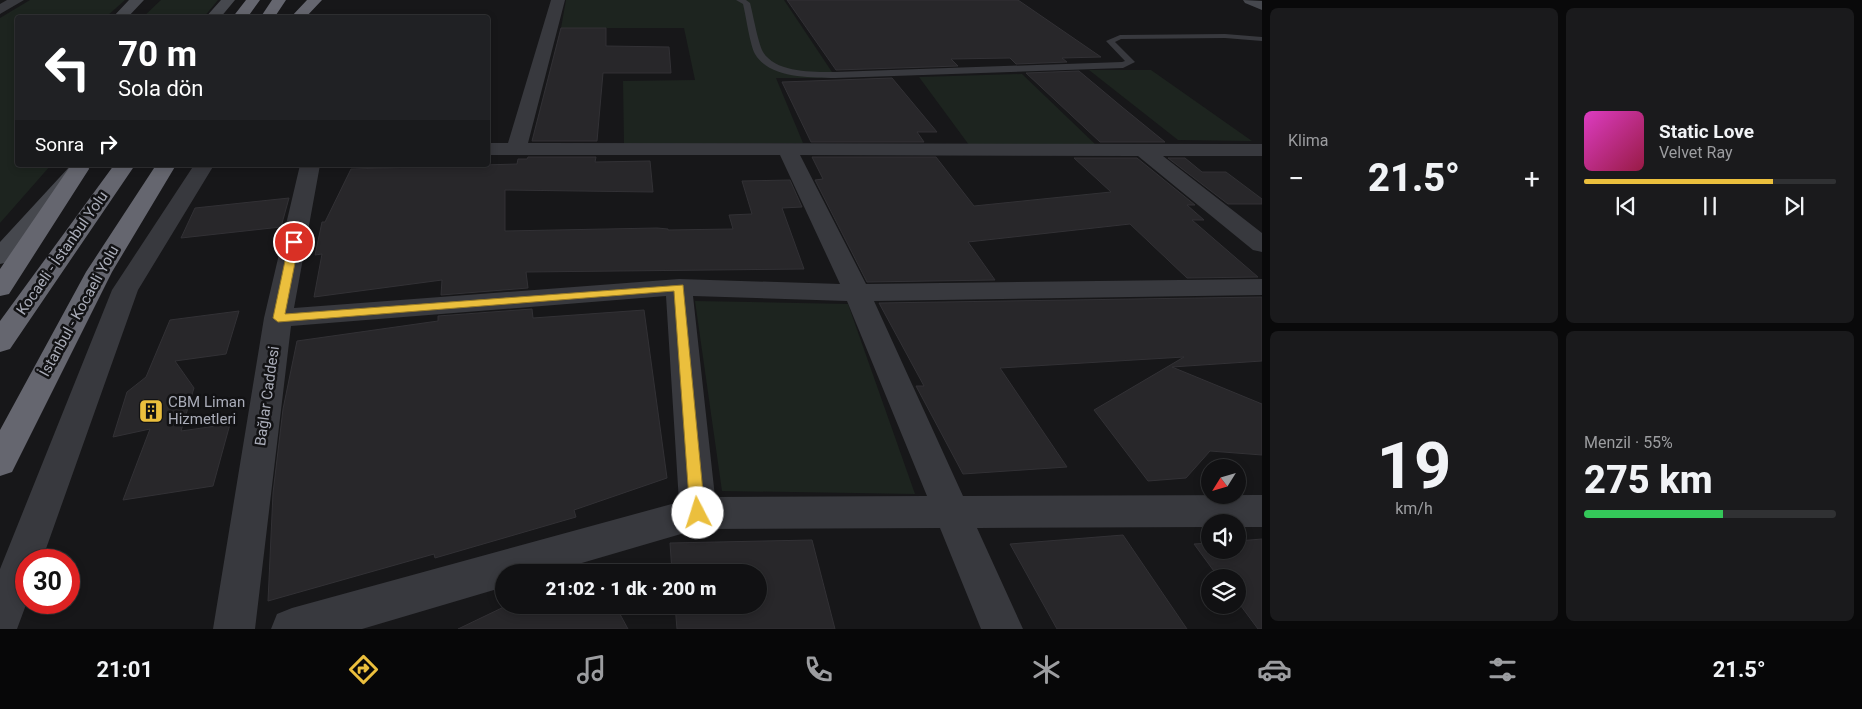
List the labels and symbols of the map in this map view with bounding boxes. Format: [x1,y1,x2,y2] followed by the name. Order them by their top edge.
[13,188,111,318] street label: Kocaeli - İstanbul Yolu
[273,221,315,263] pin
[36,242,122,380] street label: İstanbul - Kocaeli Yolu
[251,345,283,447] street label: Bağlar Caddesi
[168,393,245,428] place label: CBM Liman Hizmetleri
[138,398,164,424] building icon: CBM Liman Hizmetleri
[1201,459,1246,504] north arrow
[671,486,723,538] position arrow
[15,549,80,614] speed limit sign: 30

